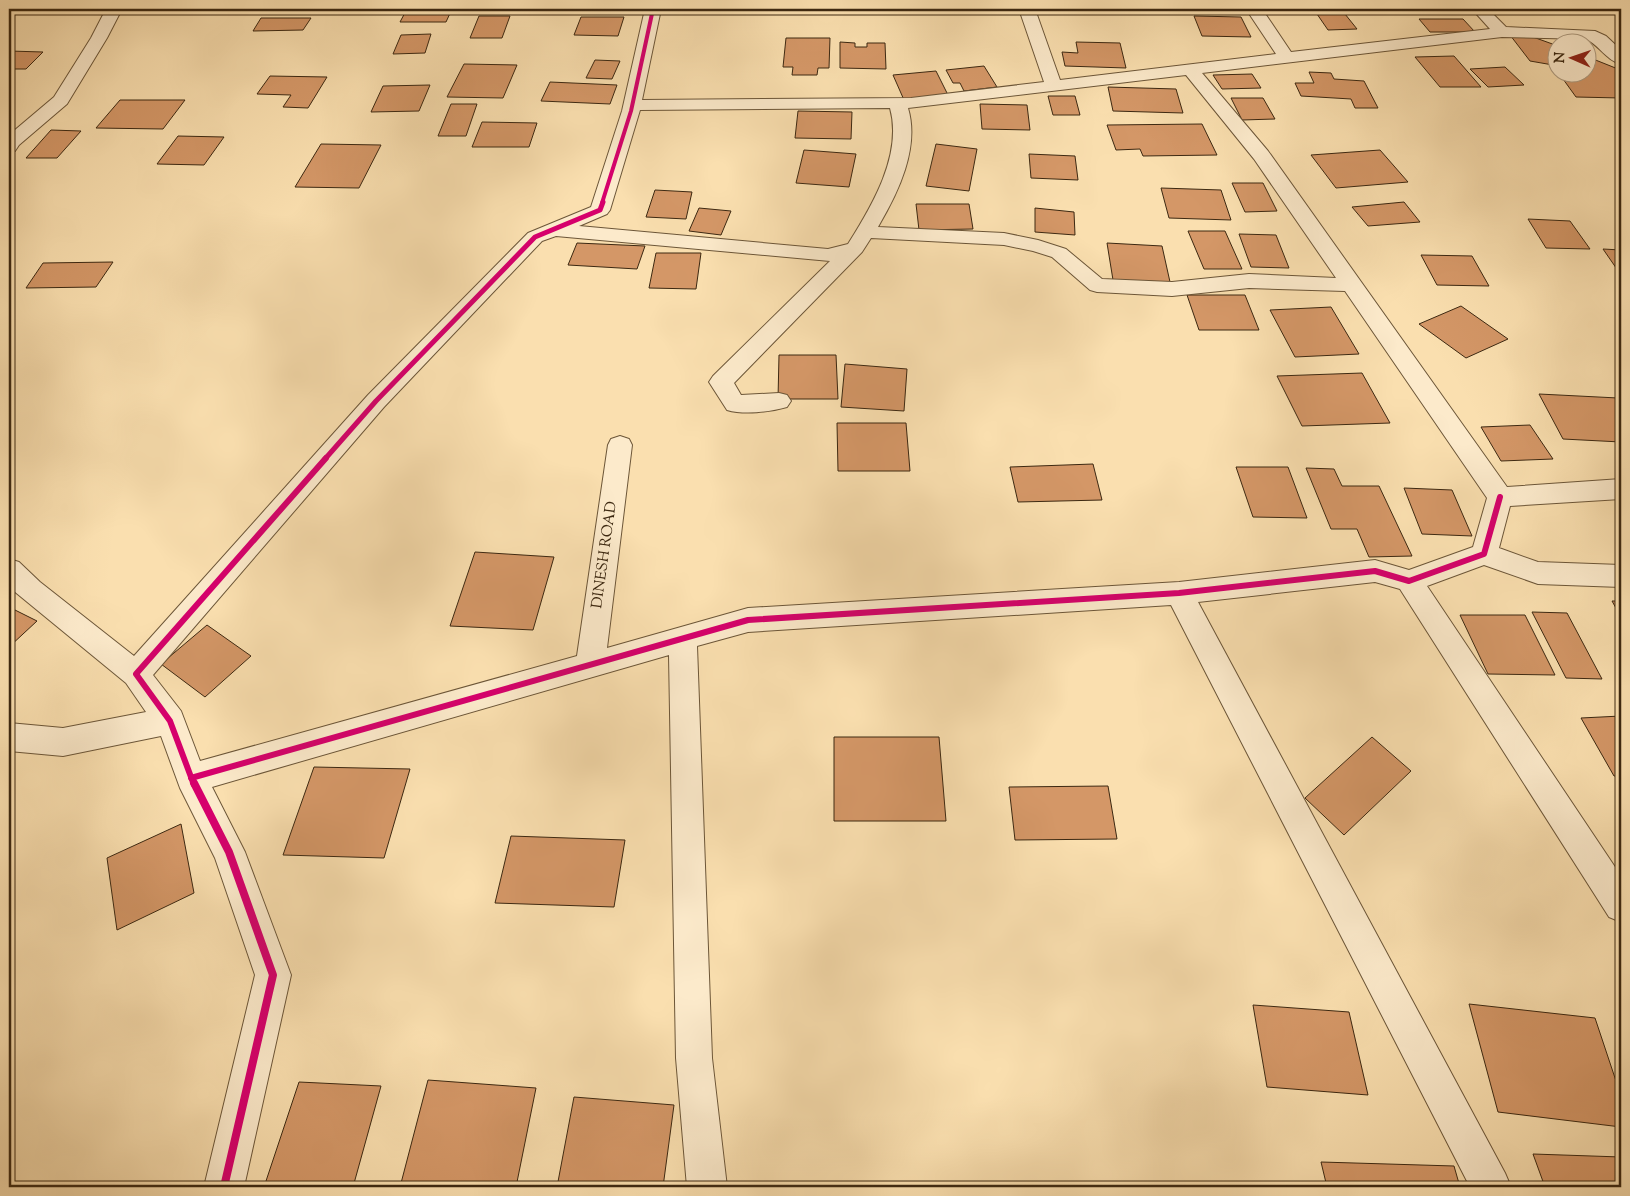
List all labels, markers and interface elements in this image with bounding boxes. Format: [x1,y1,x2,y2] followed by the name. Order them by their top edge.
[1548,32,1598,82] north arrow
[1551,52,1571,64] text: N
[587,500,623,610] street label: DINESH ROAD

